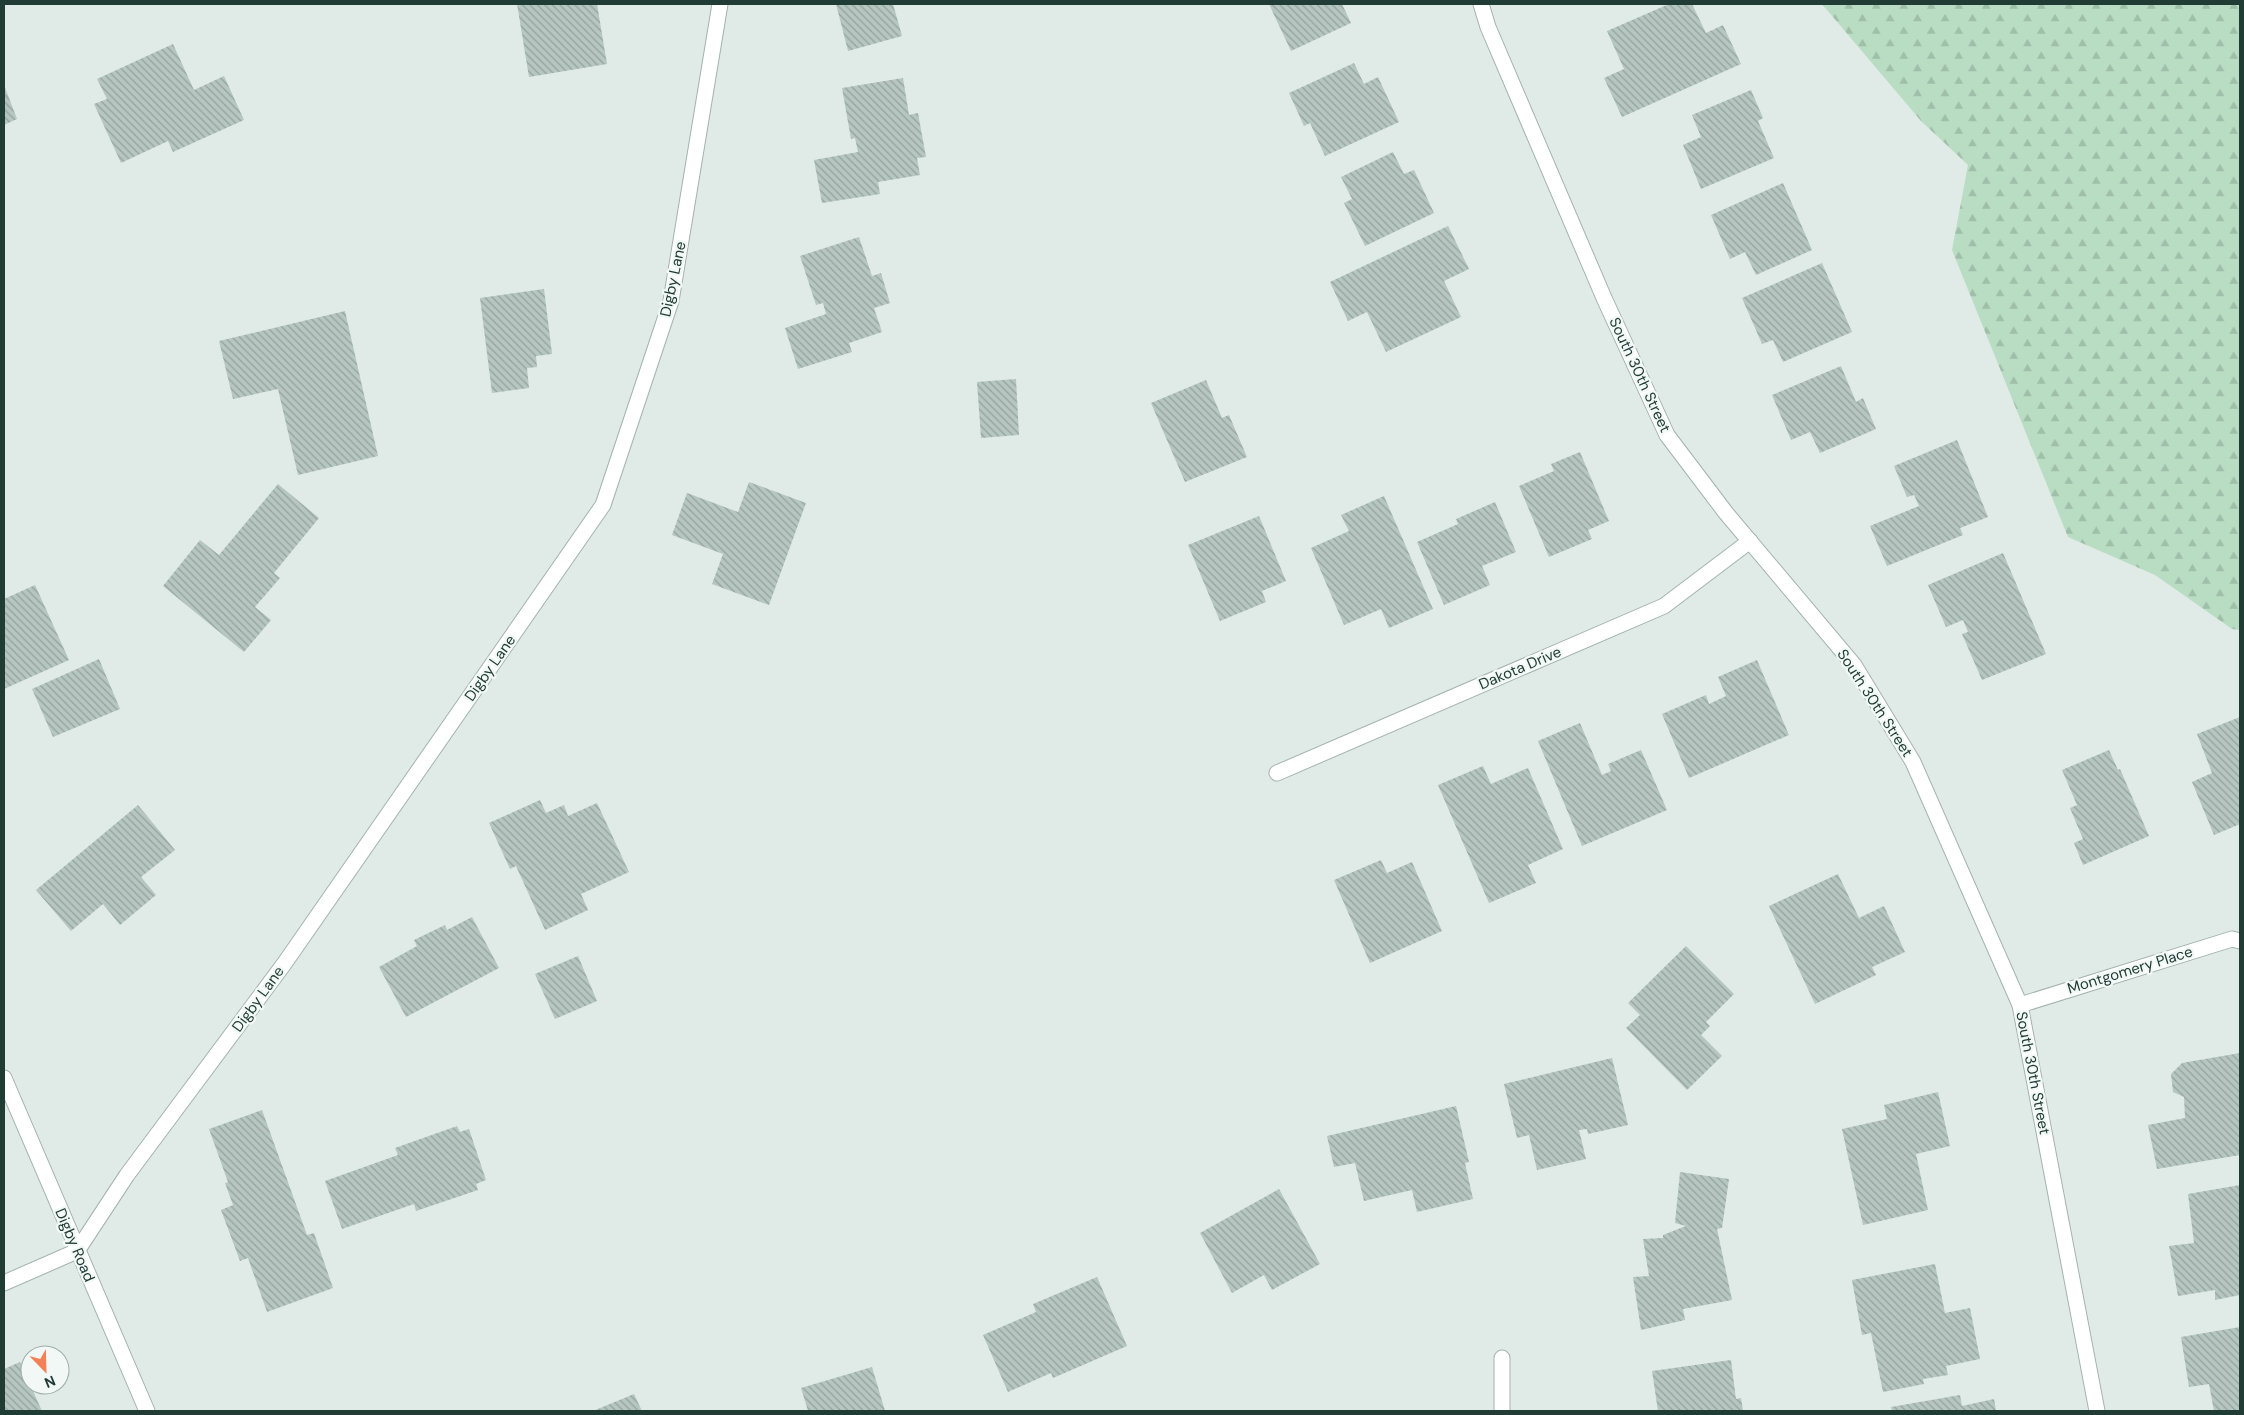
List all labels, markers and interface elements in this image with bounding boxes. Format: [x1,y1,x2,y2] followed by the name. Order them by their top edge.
[655,239,691,319] street label: Digby Lane
[1605,314,1675,436] street label: South 30th Street
[460,631,520,705] street label: Digby Lane
[1476,642,1564,694] street label: Dakota Drive
[1833,645,1917,761] street label: South 30th Street
[2065,941,2195,999] street label: Montgomery Place
[227,962,289,1036] street label: Digby Lane
[2011,1010,2055,1136] street label: South 30th Street
[50,1205,100,1285] street label: Digby Road
[20,1345,70,1395] north arrow
[42,1372,58,1392] text: N

